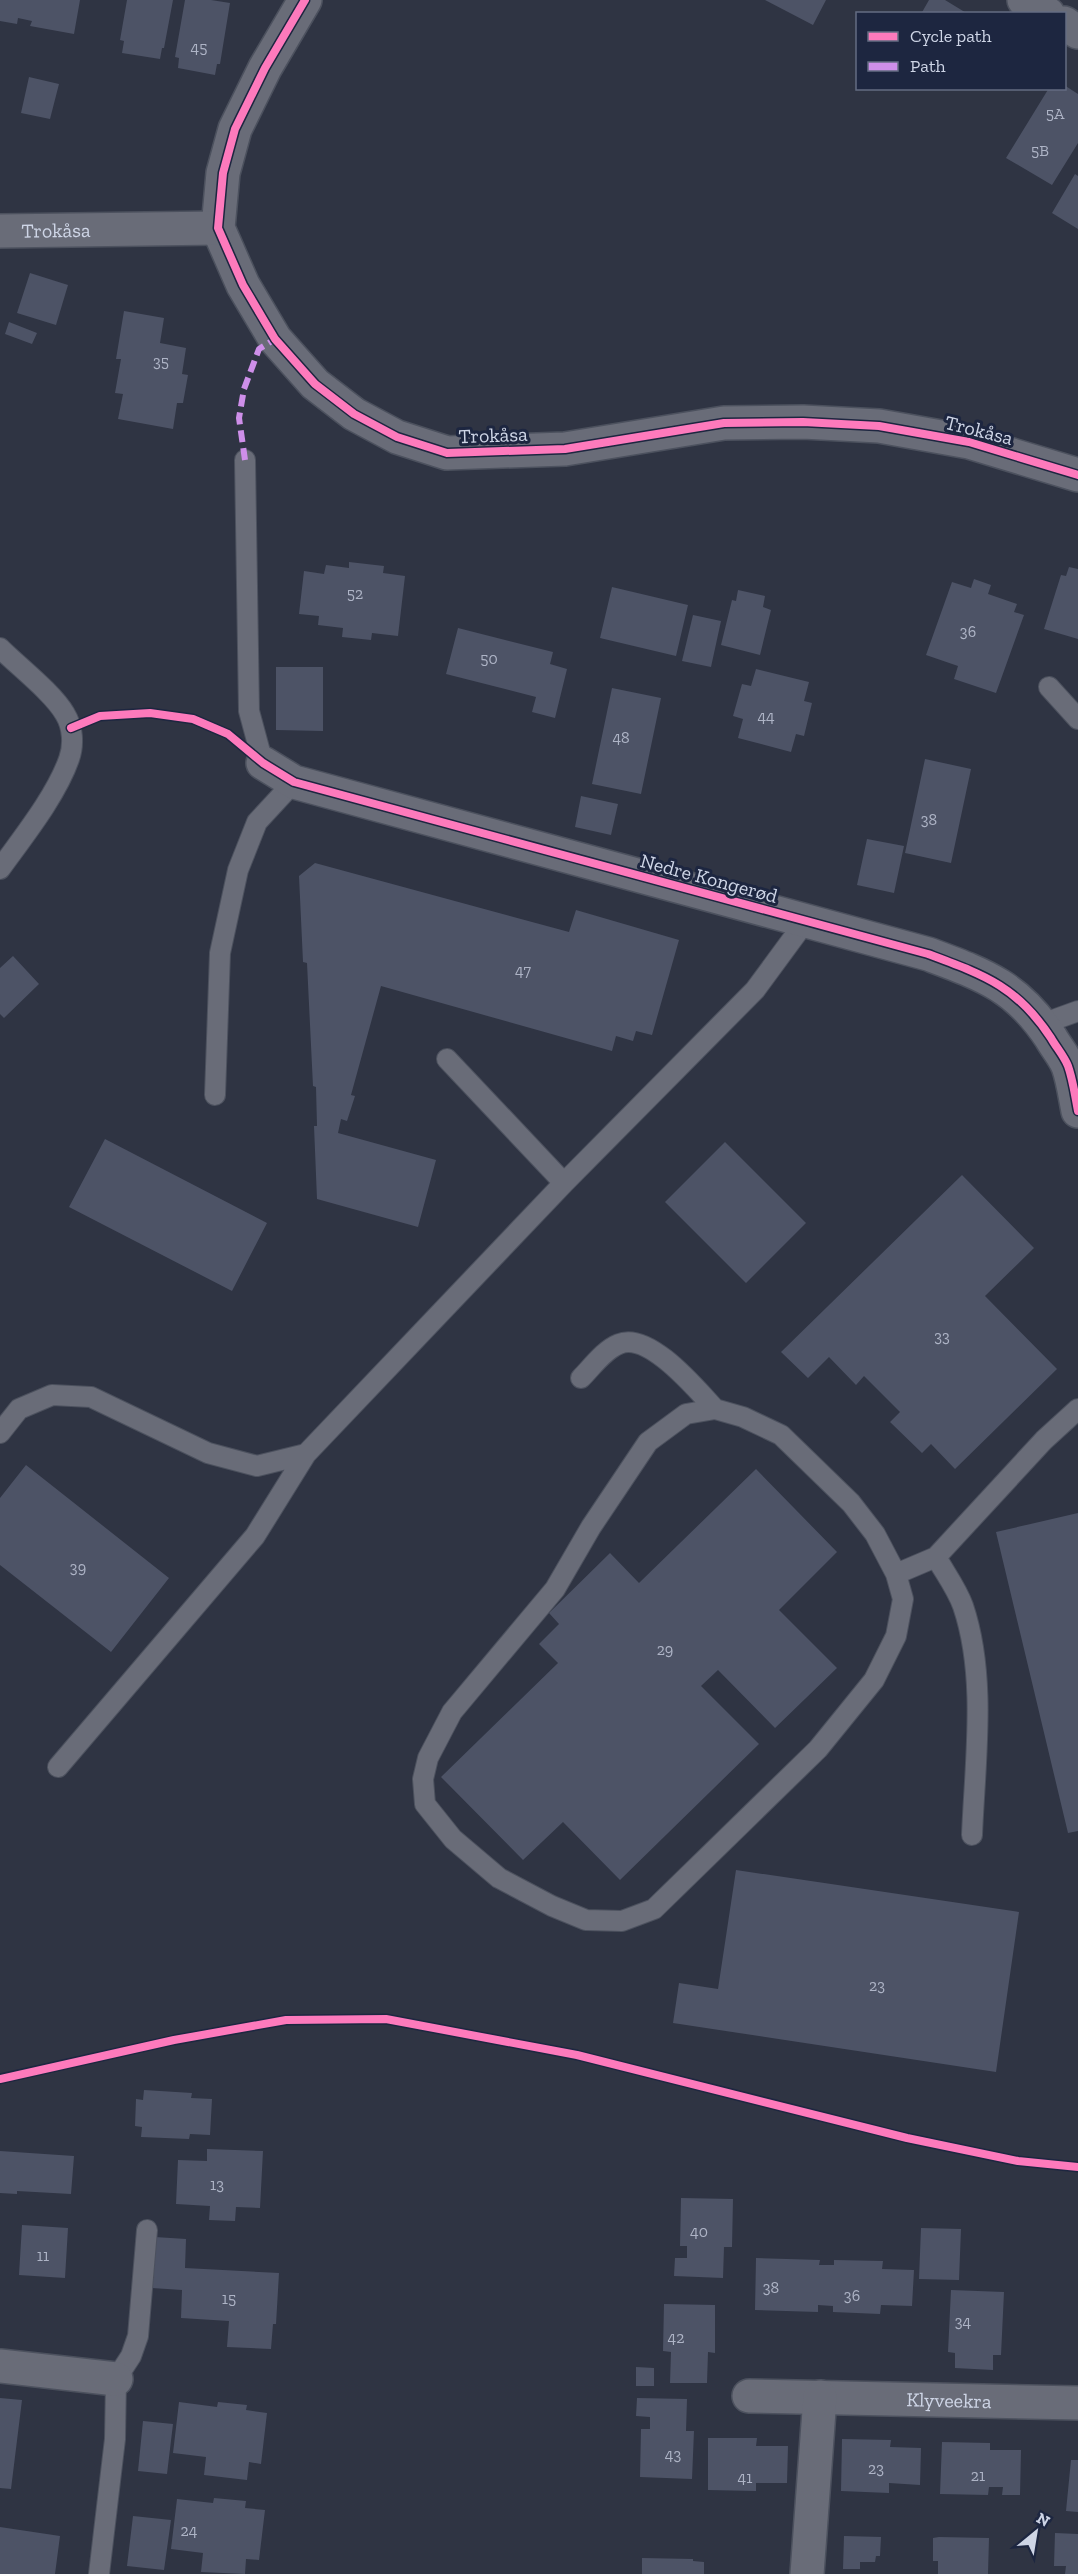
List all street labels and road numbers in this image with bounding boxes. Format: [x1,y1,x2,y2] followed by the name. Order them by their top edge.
[21,218,91,243] street label: Trokåsa
[943,410,1016,450] street label: Trokåsa
[458,422,528,448] street label: Trokåsa
[638,848,780,908] street label: Nedre Kongerød
[906,2387,992,2413] street label: Klyveekra

